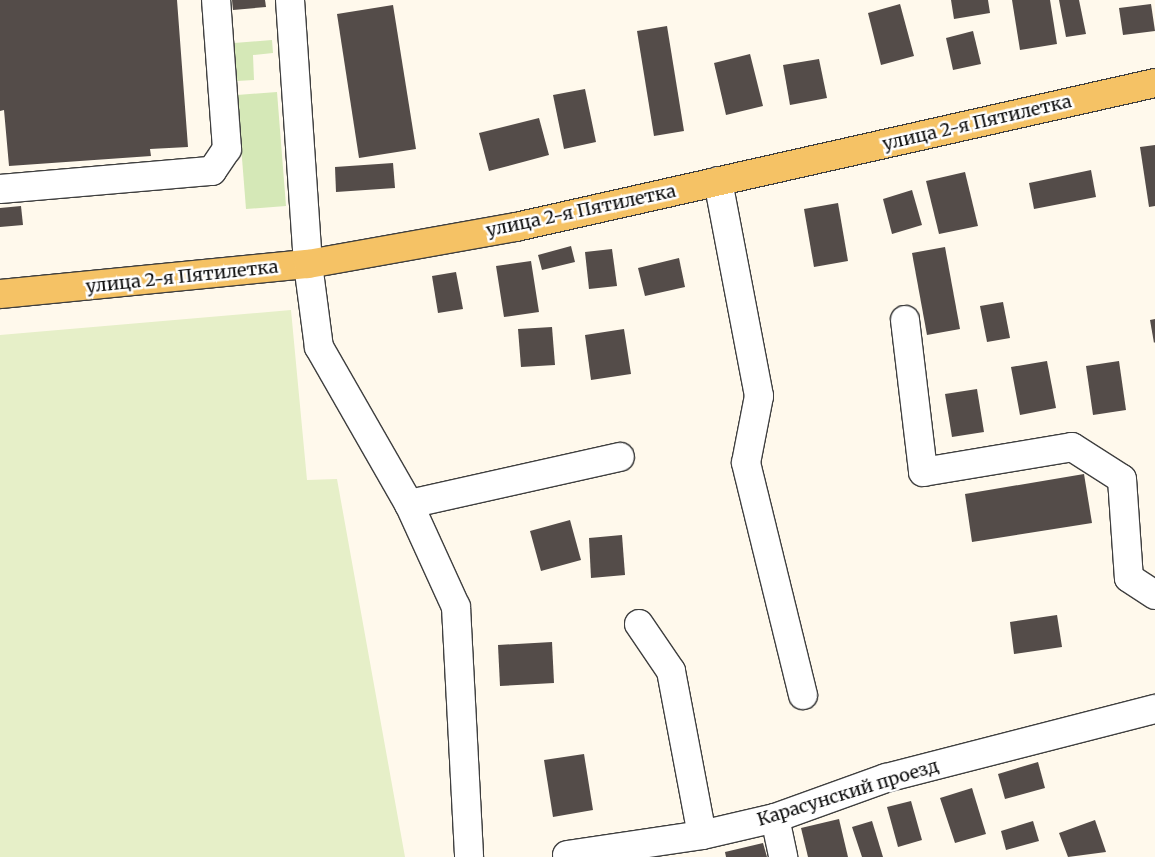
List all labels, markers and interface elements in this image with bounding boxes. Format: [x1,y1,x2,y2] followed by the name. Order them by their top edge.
[880,91,1074,155] street label: улица 2-я Пятилетка
[484,180,678,242] street label: улица 2-я Пятилетка
[85,256,279,298] street label: улица 2-я Пятилетка
[755,755,941,831] street label: Карасунский проезд

